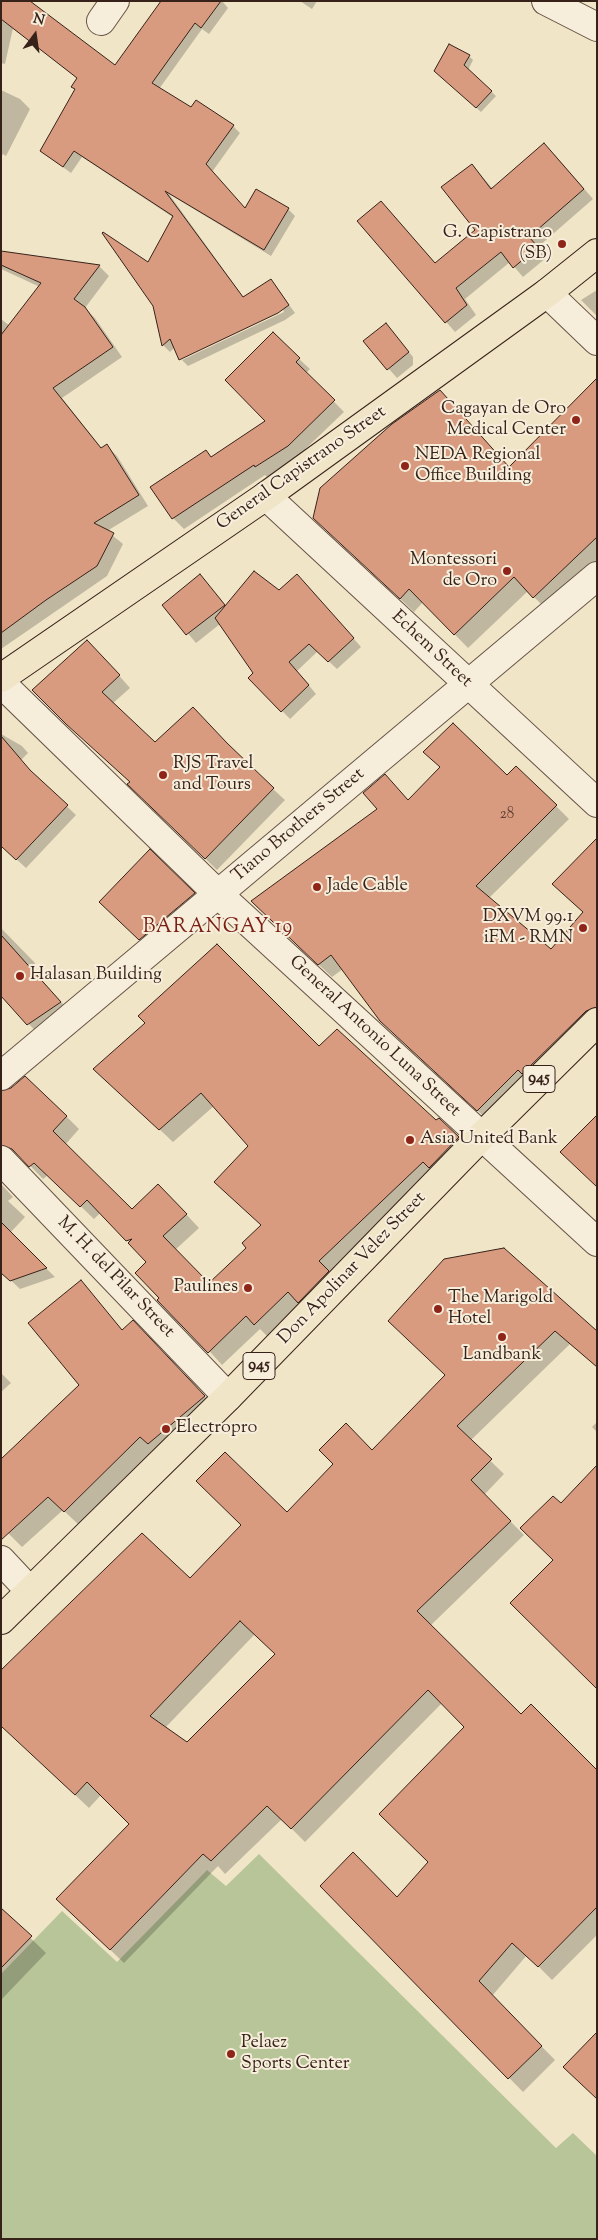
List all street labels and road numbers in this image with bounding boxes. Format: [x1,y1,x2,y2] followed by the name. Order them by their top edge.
[213,402,391,536] street label: General Capistrano Street
[386,607,476,693] street label: Echem Street
[228,764,370,888] street label: Tiano Brothers Street
[284,952,464,1122] street label: General Antonio Luna Street
[523,1066,555,1092] road number: 945
[275,1188,431,1350] street label: Don Apolinar Velez Street
[52,1213,178,1343] street label: M. H. del Pilar Street
[243,1352,275,1380] road number: 945

